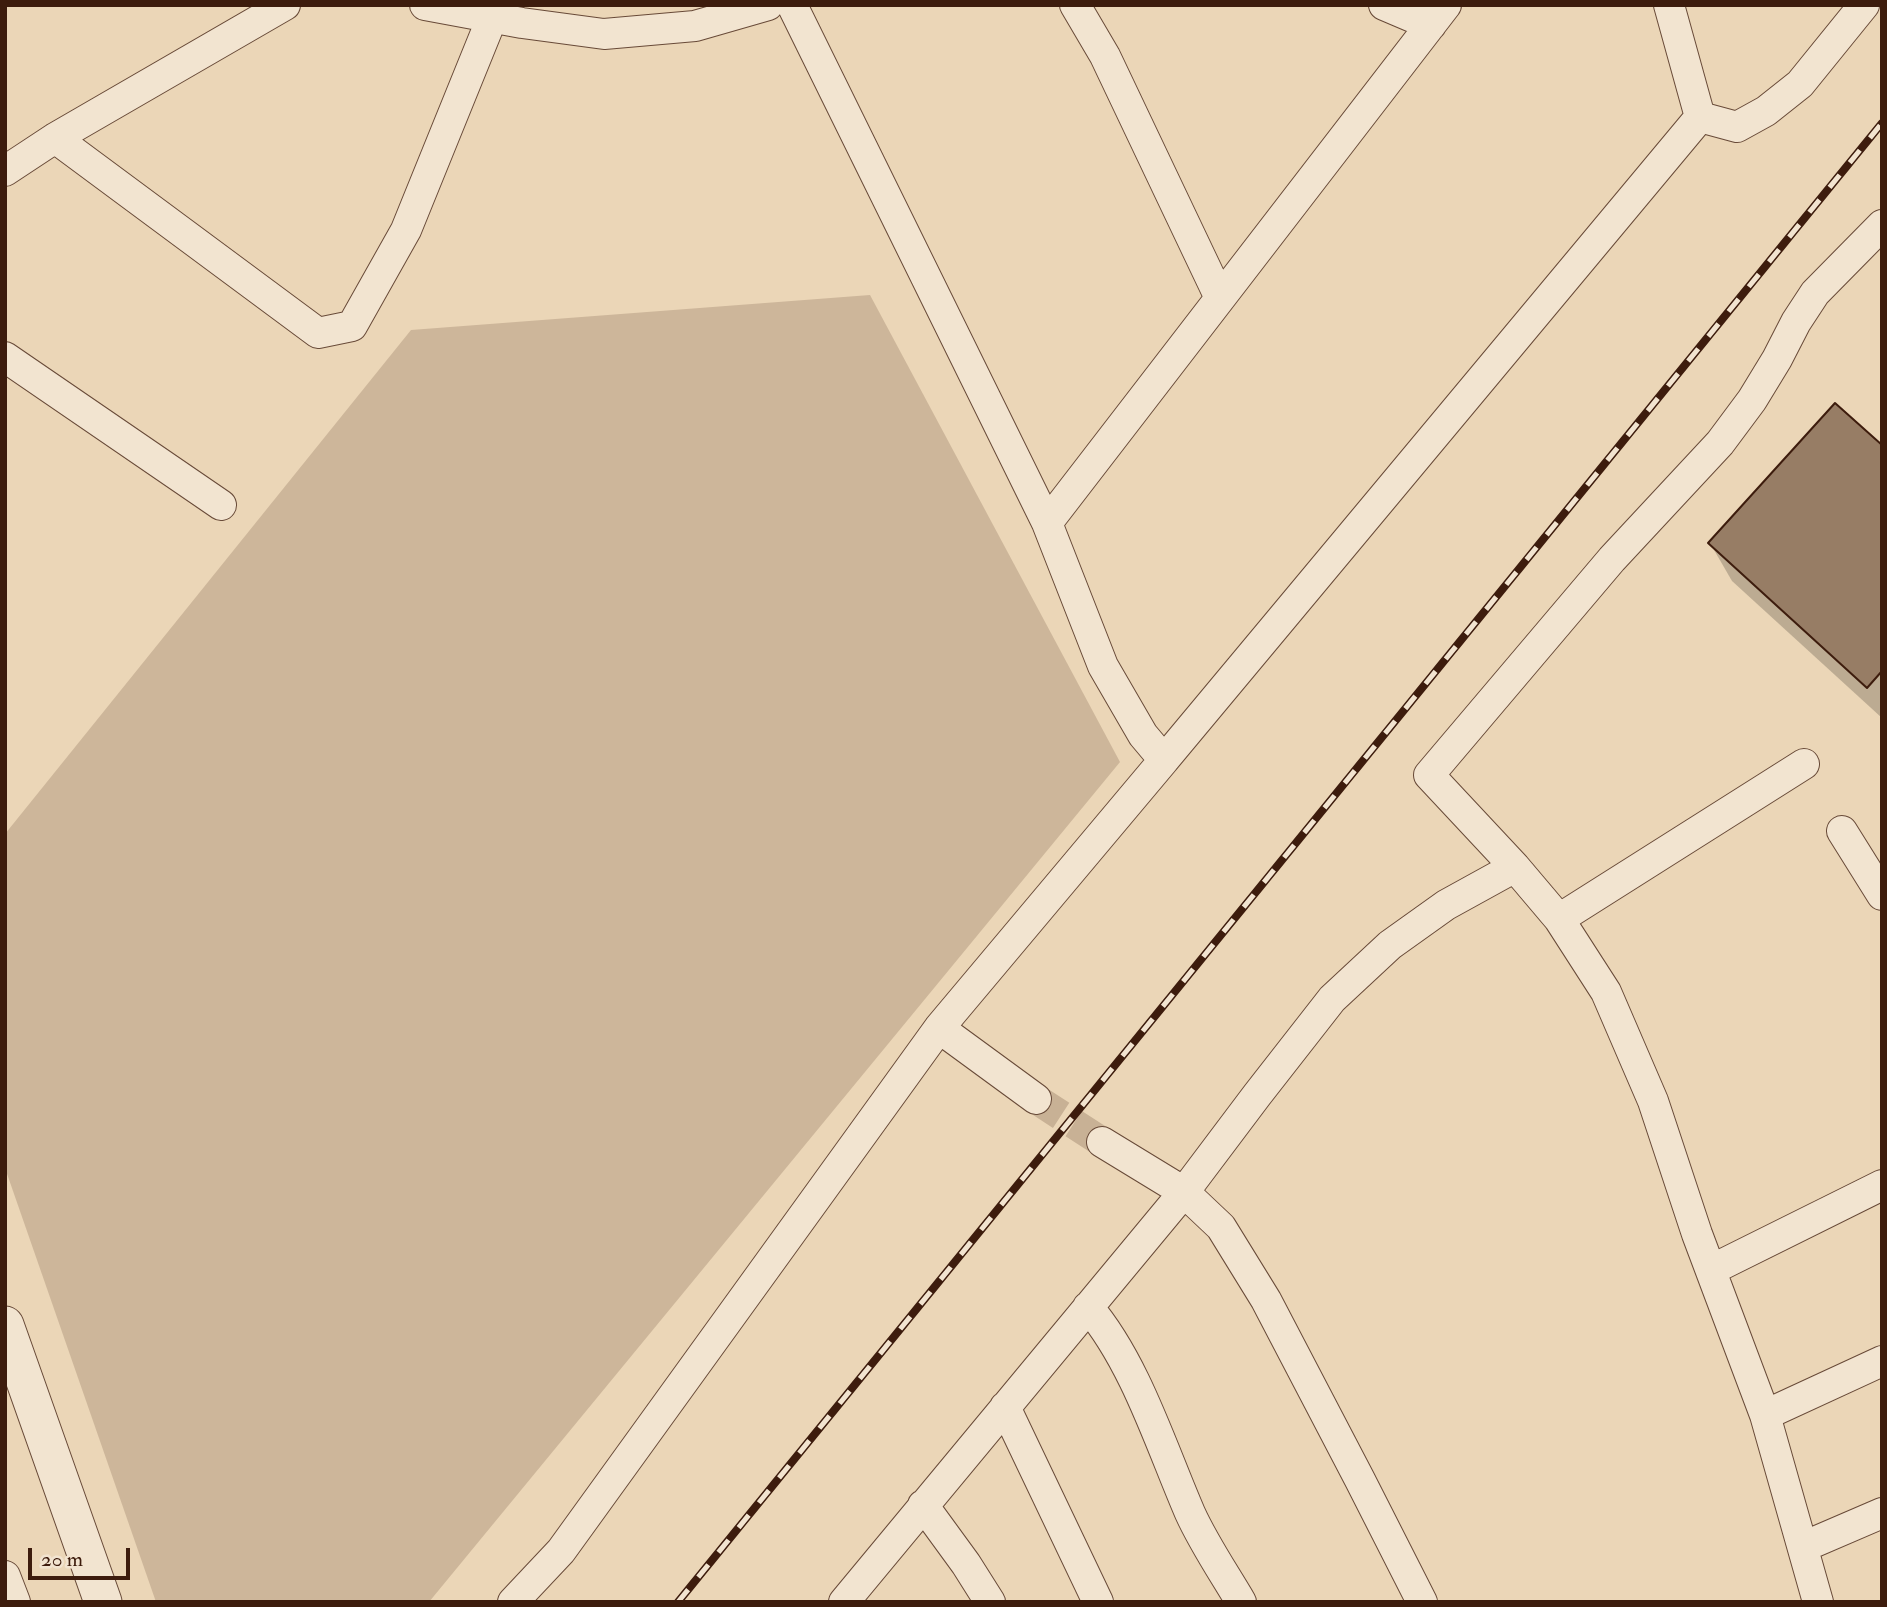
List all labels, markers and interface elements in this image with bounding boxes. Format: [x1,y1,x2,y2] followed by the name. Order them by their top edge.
[32,1534,133,1578] scale bar
[41,1546,83,1573] text: 20 m

